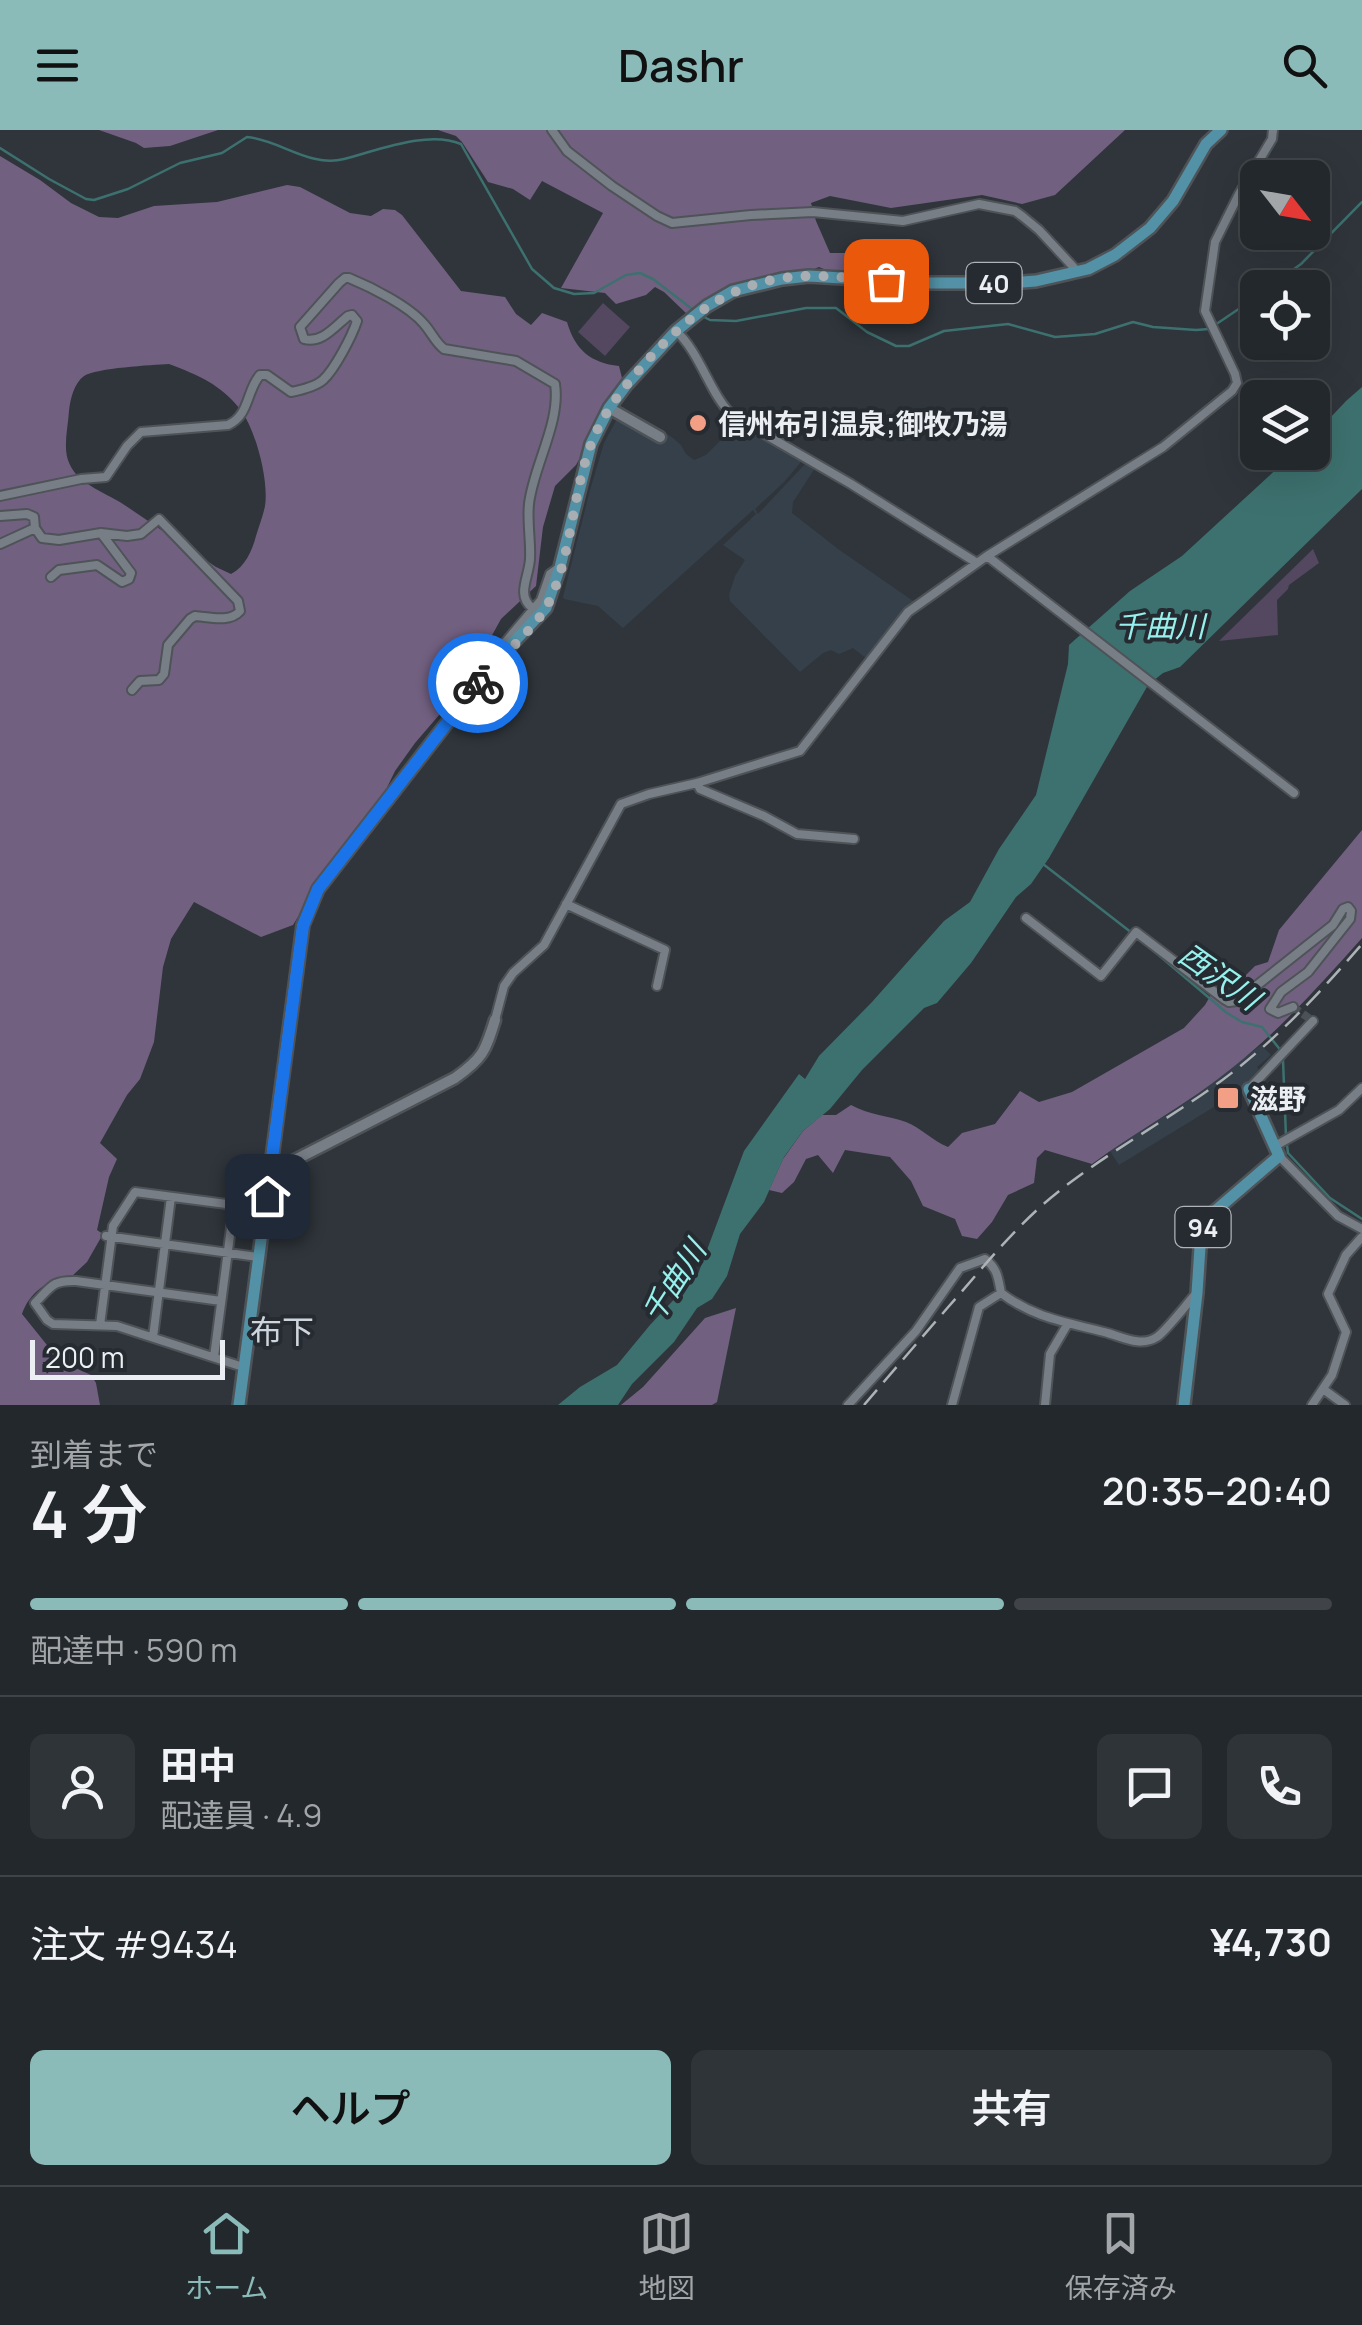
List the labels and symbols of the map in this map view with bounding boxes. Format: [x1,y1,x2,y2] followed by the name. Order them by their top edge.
[1240,160,1330,250] north arrow
[844,239,929,324] pin
[966,263,1022,303] road number: 40
[718,404,1008,442] place label: 信州布引温泉;御牧乃湯
[687,412,709,434] marker: 信州布引温泉;御牧乃湯
[1115,605,1208,646] water label: 千曲川
[428,633,528,733] courier
[1171,933,1271,1020] water label: 西沢川
[1250,1079,1306,1117] place label: 滋野
[1215,1085,1241,1111] marker: 滋野
[225,1154,310,1239] pin
[1176,1207,1230,1247] road number: 94
[631,1230,716,1330] water label: 千曲川
[250,1309,314,1353] district label: 布下
[30,1335,225,1380] scale bar

